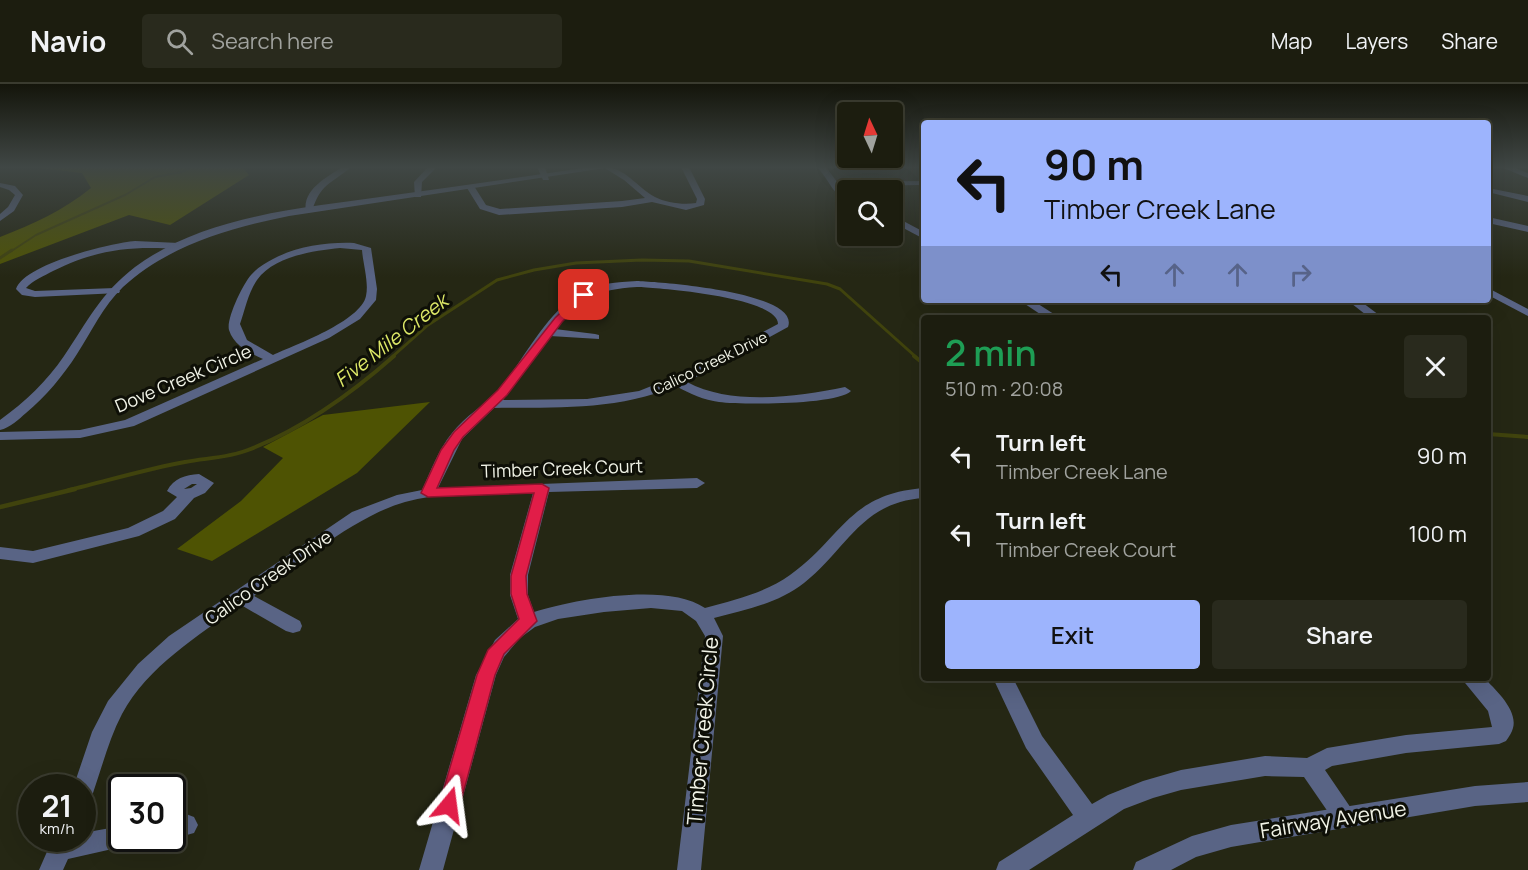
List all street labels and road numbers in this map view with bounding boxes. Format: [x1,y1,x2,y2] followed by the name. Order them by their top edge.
[649,326,771,400] street label: Calico Creek Drive
[111,338,255,418] street label: Dove Creek Circle
[481,453,643,483] street label: Timber Creek Court
[200,524,336,630] street label: Calico Creek Drive
[680,636,724,826] street label: Timber Creek Circle
[1258,794,1408,844] street label: Fairway Avenue

